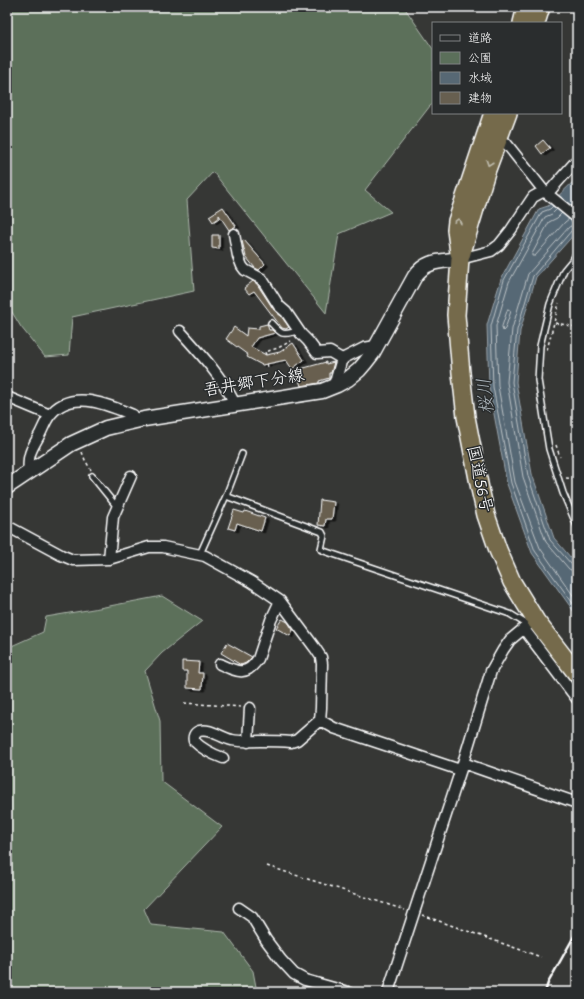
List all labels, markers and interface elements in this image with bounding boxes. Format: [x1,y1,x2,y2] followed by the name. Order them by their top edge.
[432,22,562,114] legend
[468,30,492,48] text: 道路
[468,50,492,68] text: 公園
[468,70,492,88] text: 水域
[468,90,492,108] text: 建物
[486,159,494,166] one-way arrow
[453,217,462,224] one-way arrow
[202,363,306,403] street label: 吾井郷下分線
[472,377,502,415] water label: 桜川
[460,443,498,515] street label: 国道56号

